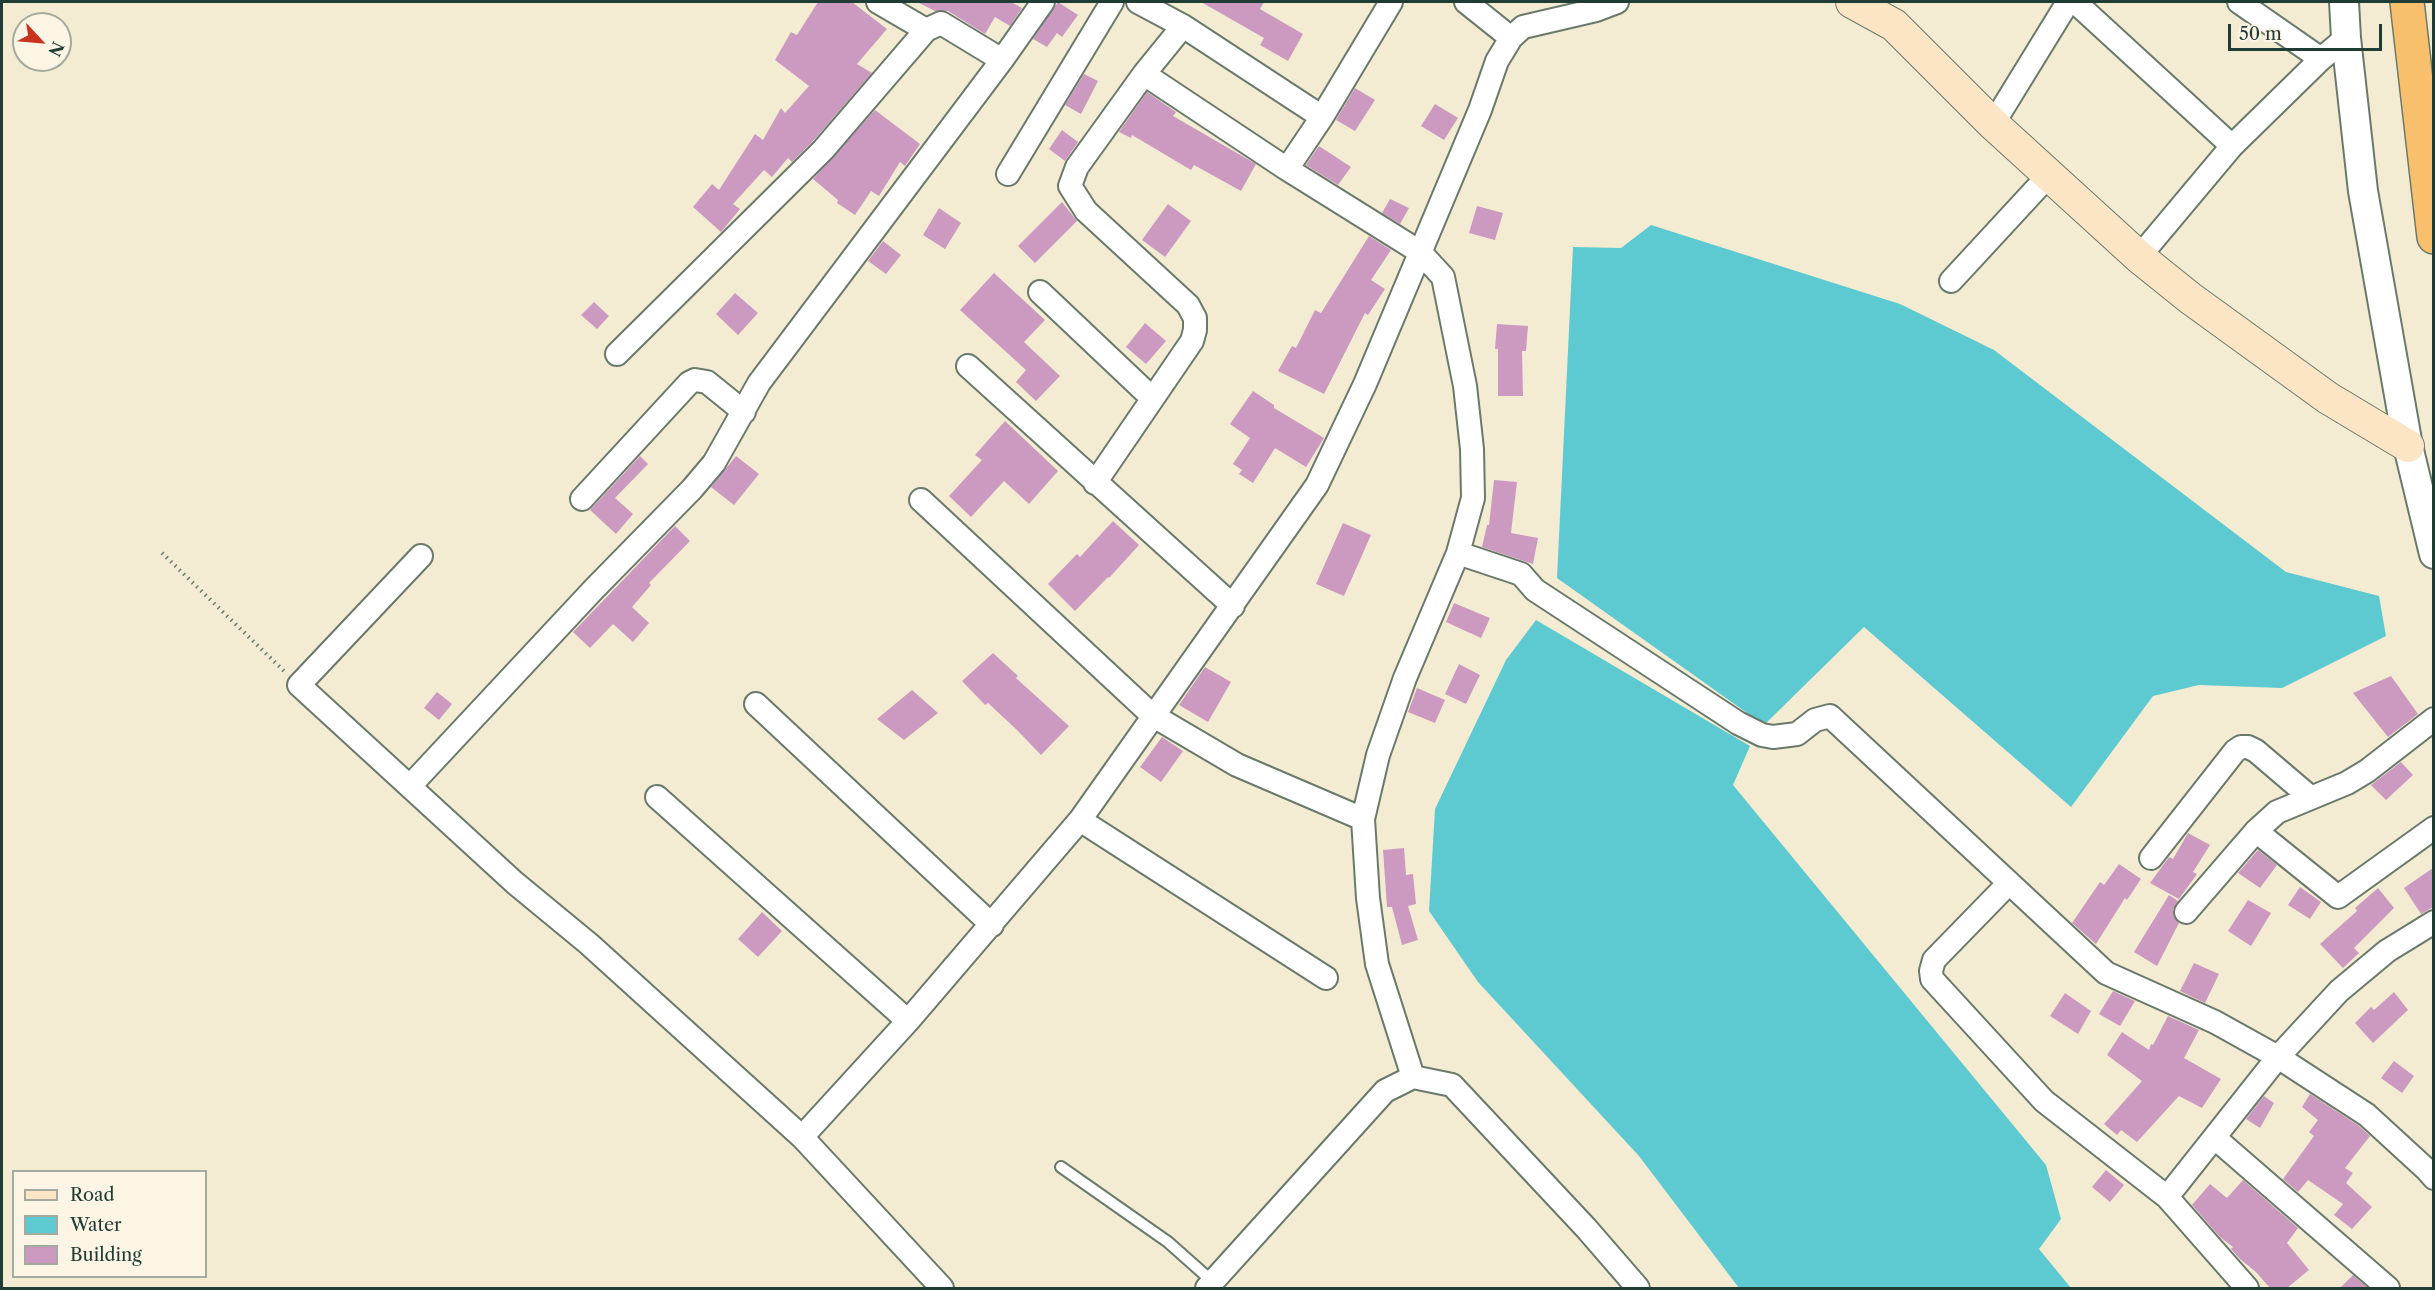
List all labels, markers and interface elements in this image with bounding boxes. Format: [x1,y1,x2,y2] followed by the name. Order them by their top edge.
[12,12,72,72] north arrow
[2231,12,2386,50] scale bar
[2239,23,2282,45] text: 50 m
[44,38,68,60] text: N
[12,1170,207,1278] legend
[70,1184,115,1206] text: Road
[70,1214,122,1236] text: Water
[70,1244,142,1266] text: Building

